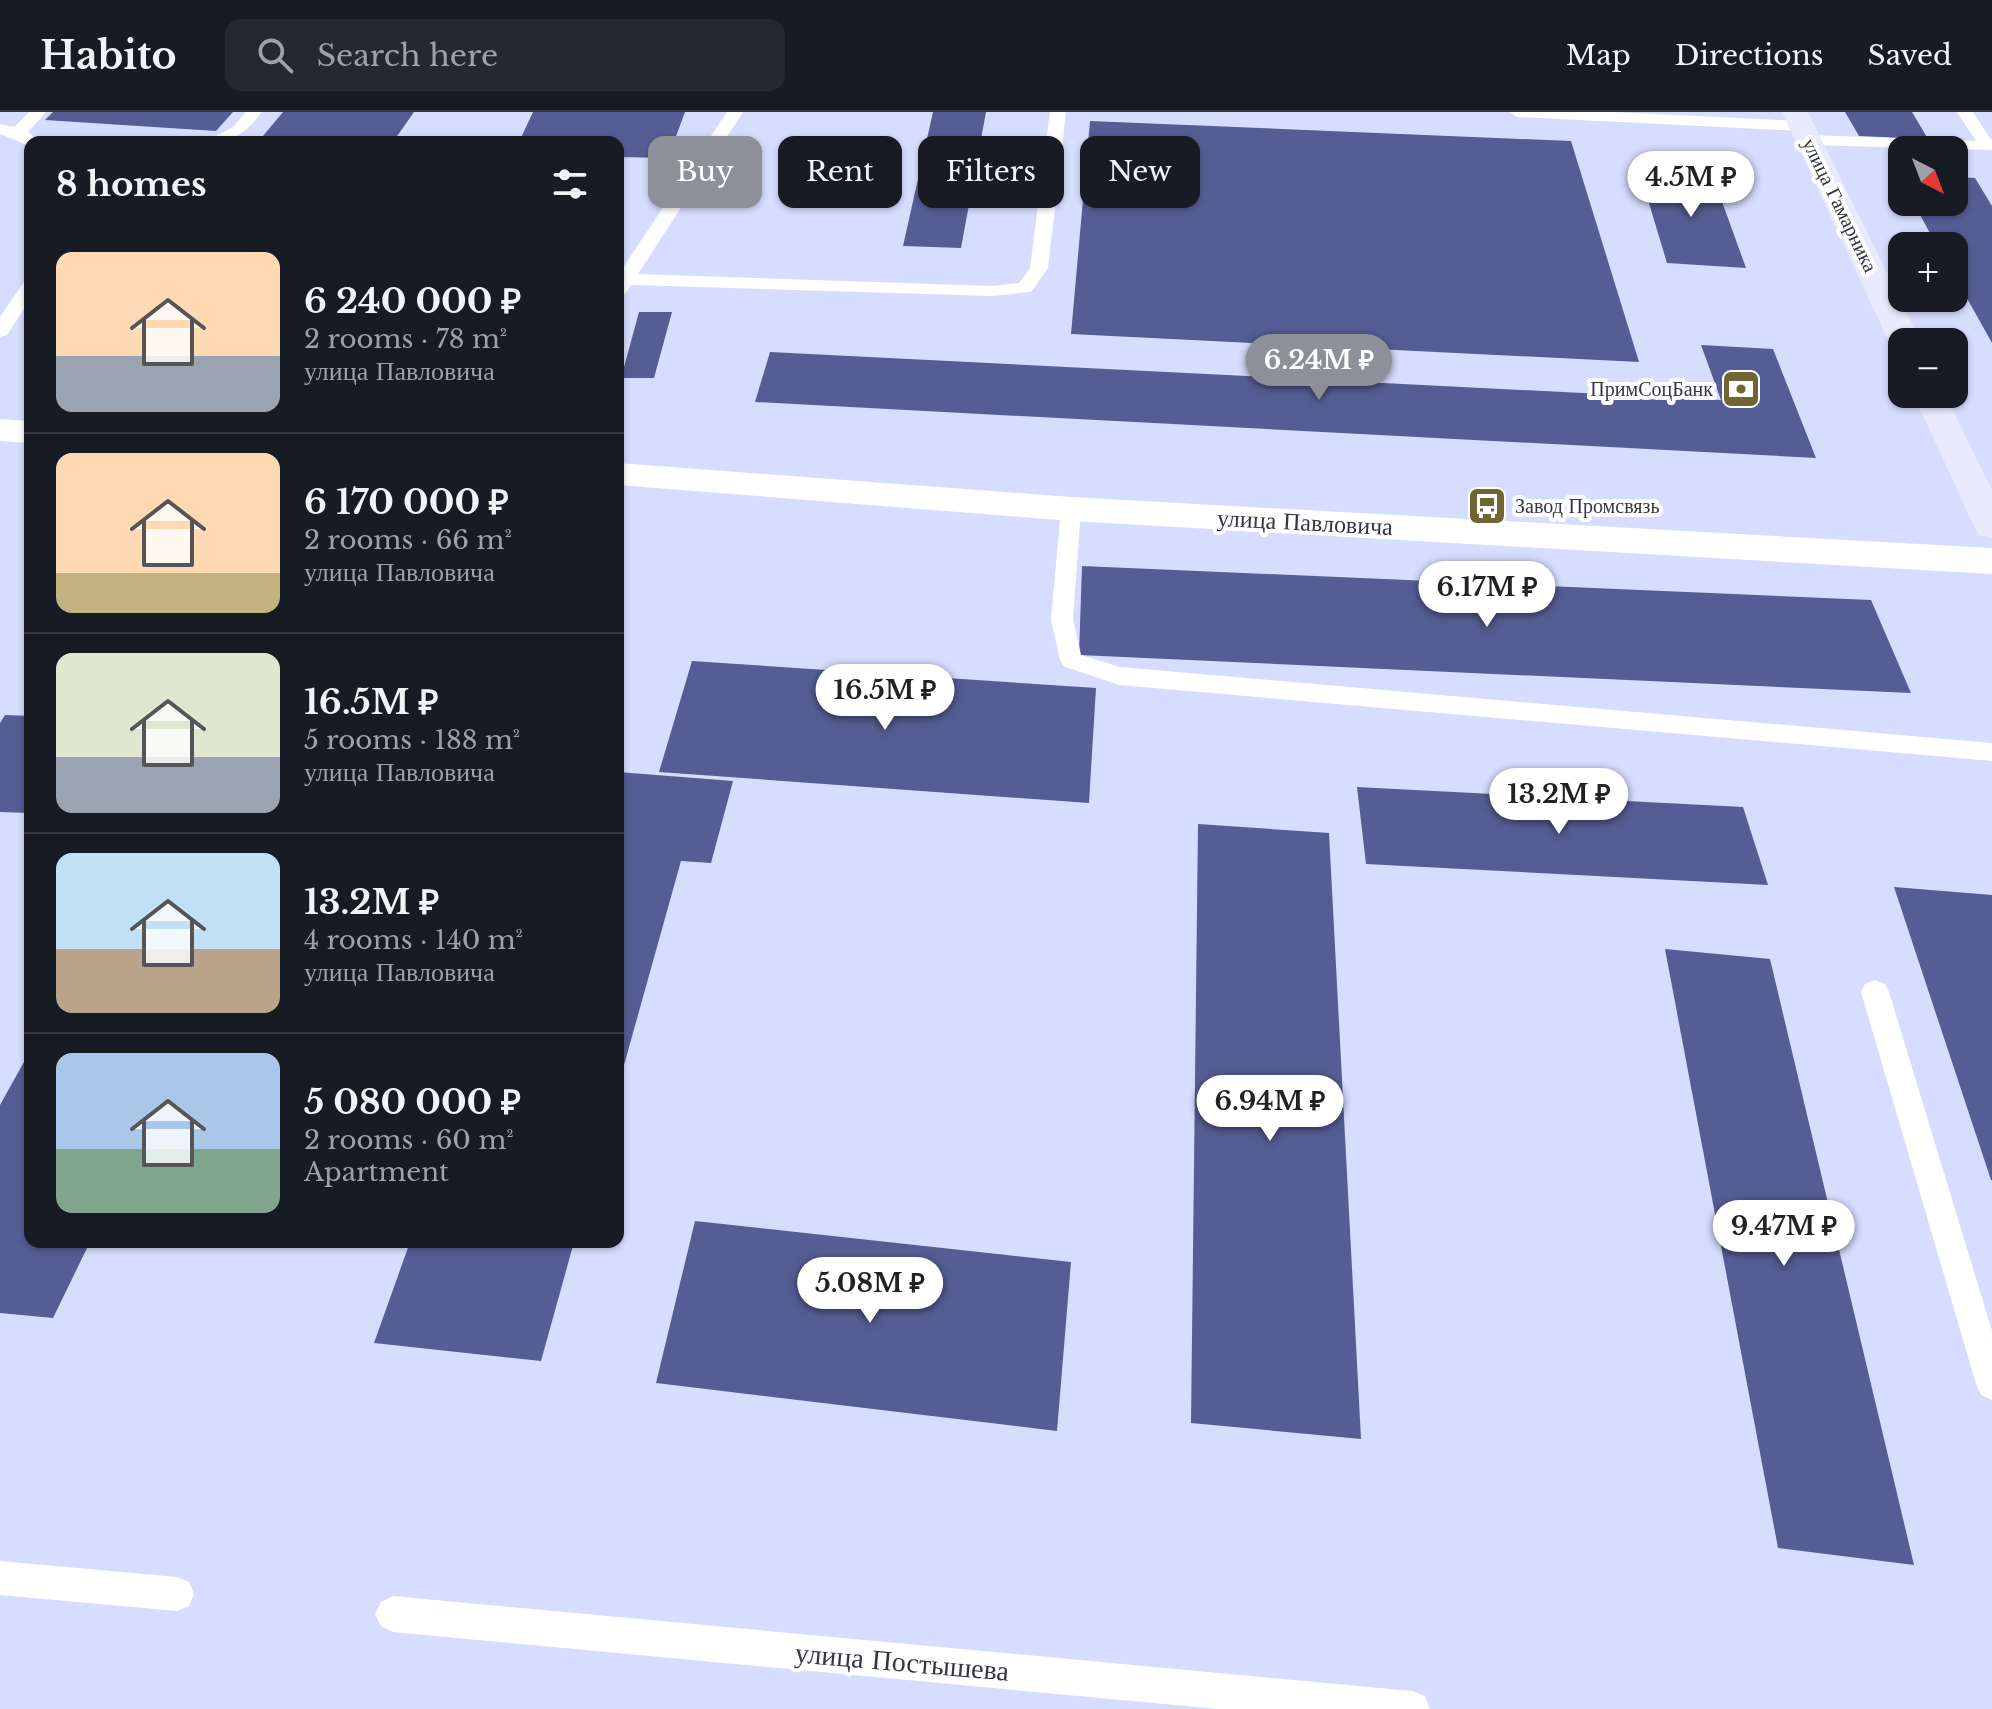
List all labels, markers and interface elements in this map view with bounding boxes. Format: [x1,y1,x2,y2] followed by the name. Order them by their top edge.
[225,19,785,91] search box
[40,32,177,79] text: Habito
[253,33,297,77] icon: search
[317,37,498,74] text: Search here
[1566,38,1631,73] text: Map
[1675,38,1824,73] text: Directions
[1868,38,1952,73] text: Saved
[1797,134,1883,276] street label: улица Гамарника
[648,136,762,208] chip: Buy
[778,136,902,208] chip: Rent
[918,136,1064,208] chip: Filters
[1080,136,1200,208] chip: New
[1888,136,1968,216] north arrow
[1888,136,1968,408] map controls
[1626,151,1756,219] pin: 4.5M ₽
[1645,161,1737,193] text: 4.5M ₽
[548,162,592,206] icon: filters
[56,163,207,205] text: 8 homes
[1888,232,1968,312] button: +
[304,280,521,322] text: 6 240 000 ₽
[120,284,216,380] icon: home
[304,323,507,355] text: 2 rooms · 78 m²
[1888,328,1968,408] button: −
[1245,334,1393,402] pin: 6.24M ₽
[1264,344,1374,376] text: 6.24M ₽
[304,355,495,387] text: улица Павловича
[1720,368,1762,410] bank icon: ПримСоцБанк
[1590,377,1713,401] place label: ПримСоцБанк
[304,481,509,523] text: 6 170 000 ₽
[120,485,216,581] icon: home
[1466,485,1508,527] bus stop icon: Завод Промсвязь
[1515,494,1660,518] place label: Завод Промсвязь
[1216,503,1394,541] street label: улица Павловича
[304,524,512,556] text: 2 rooms · 66 m²
[304,556,495,588] text: улица Павловича
[1413,561,1561,629] pin: 6.17M ₽
[1436,571,1538,603] text: 6.17M ₽
[811,664,959,732] pin: 16.5M ₽
[834,674,936,706] text: 16.5M ₽
[304,681,439,723] text: 16.5M ₽
[120,685,216,781] icon: home
[304,724,520,756] text: 5 rooms · 188 m²
[304,756,495,788] text: улица Павловича
[1485,768,1633,836] pin: 13.2M ₽
[1507,778,1611,810] text: 13.2M ₽
[304,881,439,923] text: 13.2M ₽
[120,885,216,981] icon: home
[304,924,523,956] text: 4 rooms · 140 m²
[304,956,495,988] text: улица Павловича
[1196,1075,1344,1143] pin: 6.94M ₽
[304,1081,521,1123] text: 5 080 000 ₽
[120,1085,216,1181] icon: home
[1215,1085,1325,1117] text: 6.94M ₽
[304,1124,514,1156] text: 2 rooms · 60 m²
[304,1156,449,1188] text: Apartment
[1710,1200,1858,1268] pin: 9.47M ₽
[1731,1210,1837,1242] text: 9.47M ₽
[796,1257,944,1325] pin: 5.08M ₽
[815,1267,925,1299] text: 5.08M ₽
[793,1635,1011,1689] street label: улица Постышева

